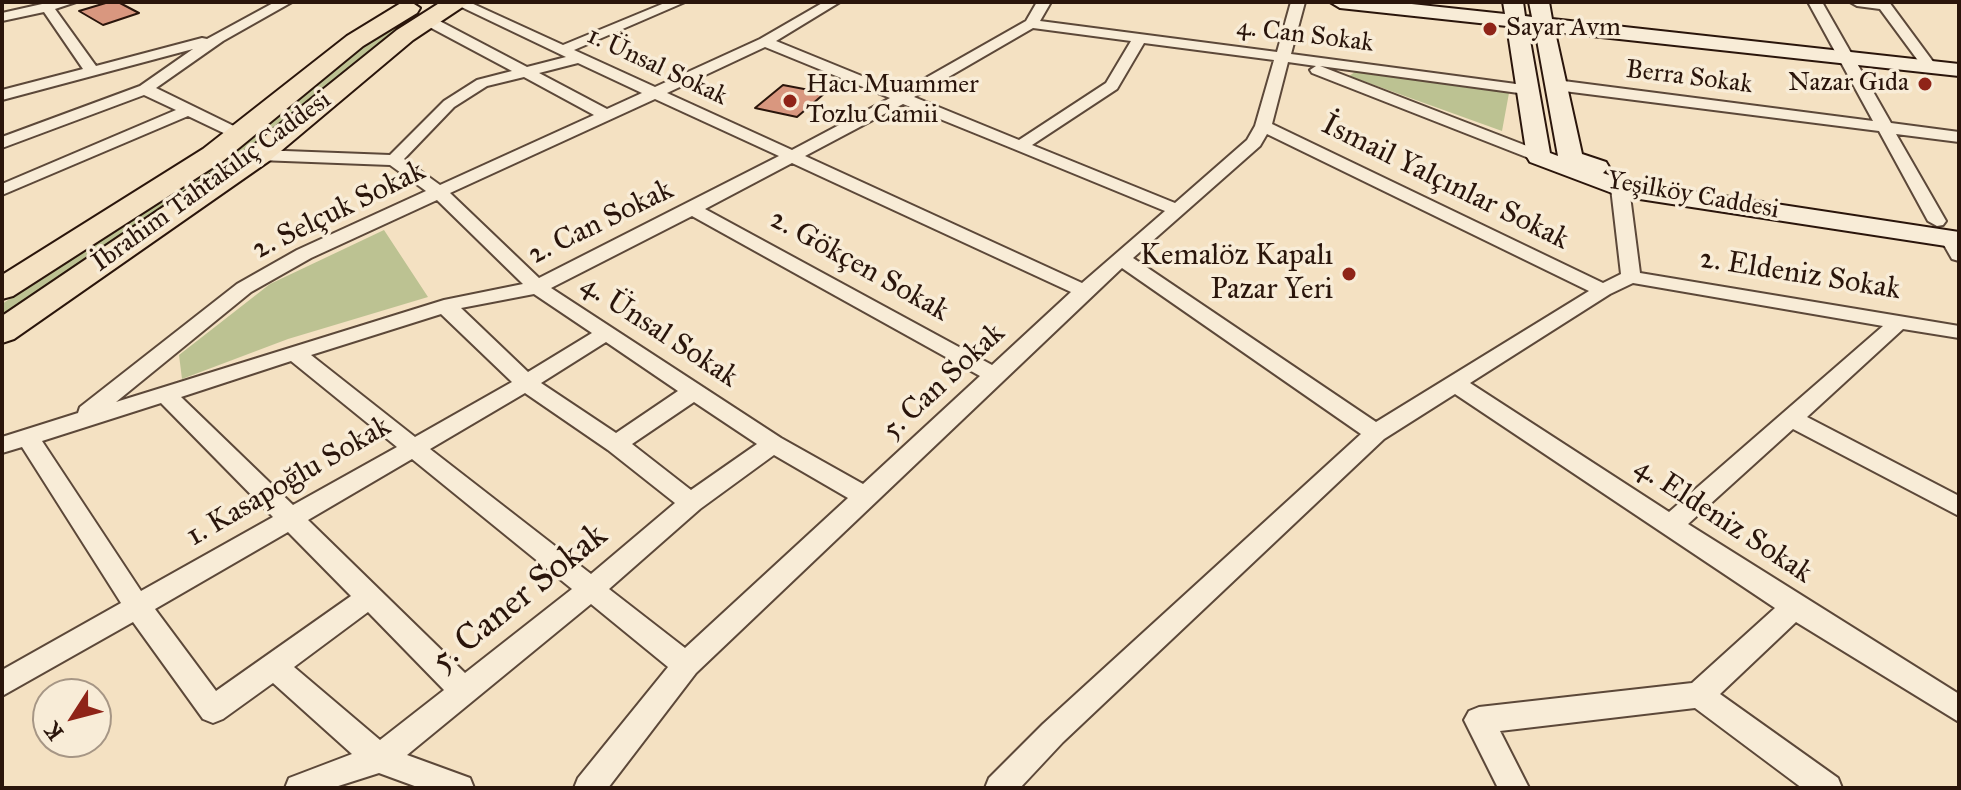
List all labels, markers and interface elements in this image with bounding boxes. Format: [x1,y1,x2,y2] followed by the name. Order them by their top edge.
[1235,12,1375,60] street label: 4. Can Sokak
[1506,13,1621,45] place label: Sayar Avm
[1481,20,1499,38] marker: Sayar Avm
[582,21,732,113] street label: 1. Ünsal Sokak
[1624,55,1754,101] street label: Berra Sokak
[1788,68,1909,100] place label: Nazar Gıda
[806,70,979,132] place label: Hacı Muammer Tozlu Camii
[1916,75,1934,93] marker: Nazar Gıda
[87,85,337,279] street label: İbrahim Tahtakılıç Caddesi
[781,92,799,110] marker: Hacı Muammer Tozlu Camii
[1315,107,1575,259] street label: İsmail Yalçınlar Sokak
[247,154,431,268] street label: 2. Selçuk Sokak
[1605,166,1781,226] street label: Yeşilköy Caddesi
[523,172,679,274] street label: 2. Can Sokak
[763,202,955,330] street label: 2. Gökçen Sokak
[1140,239,1333,310] place label: Kemalöz Kapalı Pazar Yeri
[1697,241,1903,309] street label: 2. Eldeniz Sokak
[1340,265,1358,283] marker: Kemalöz Kapalı Pazar Yeri
[574,268,744,396] street label: 4. Ünsal Sokak
[875,316,1013,448] street label: 5. Can Sokak
[180,409,398,555] street label: 1. Kasapoğlu Sokak
[1627,450,1819,592] street label: 4. Eldeniz Sokak
[423,515,617,683] street label: 5. Caner Sokak
[32,678,112,758] north arrow
[38,717,69,745] text: K

